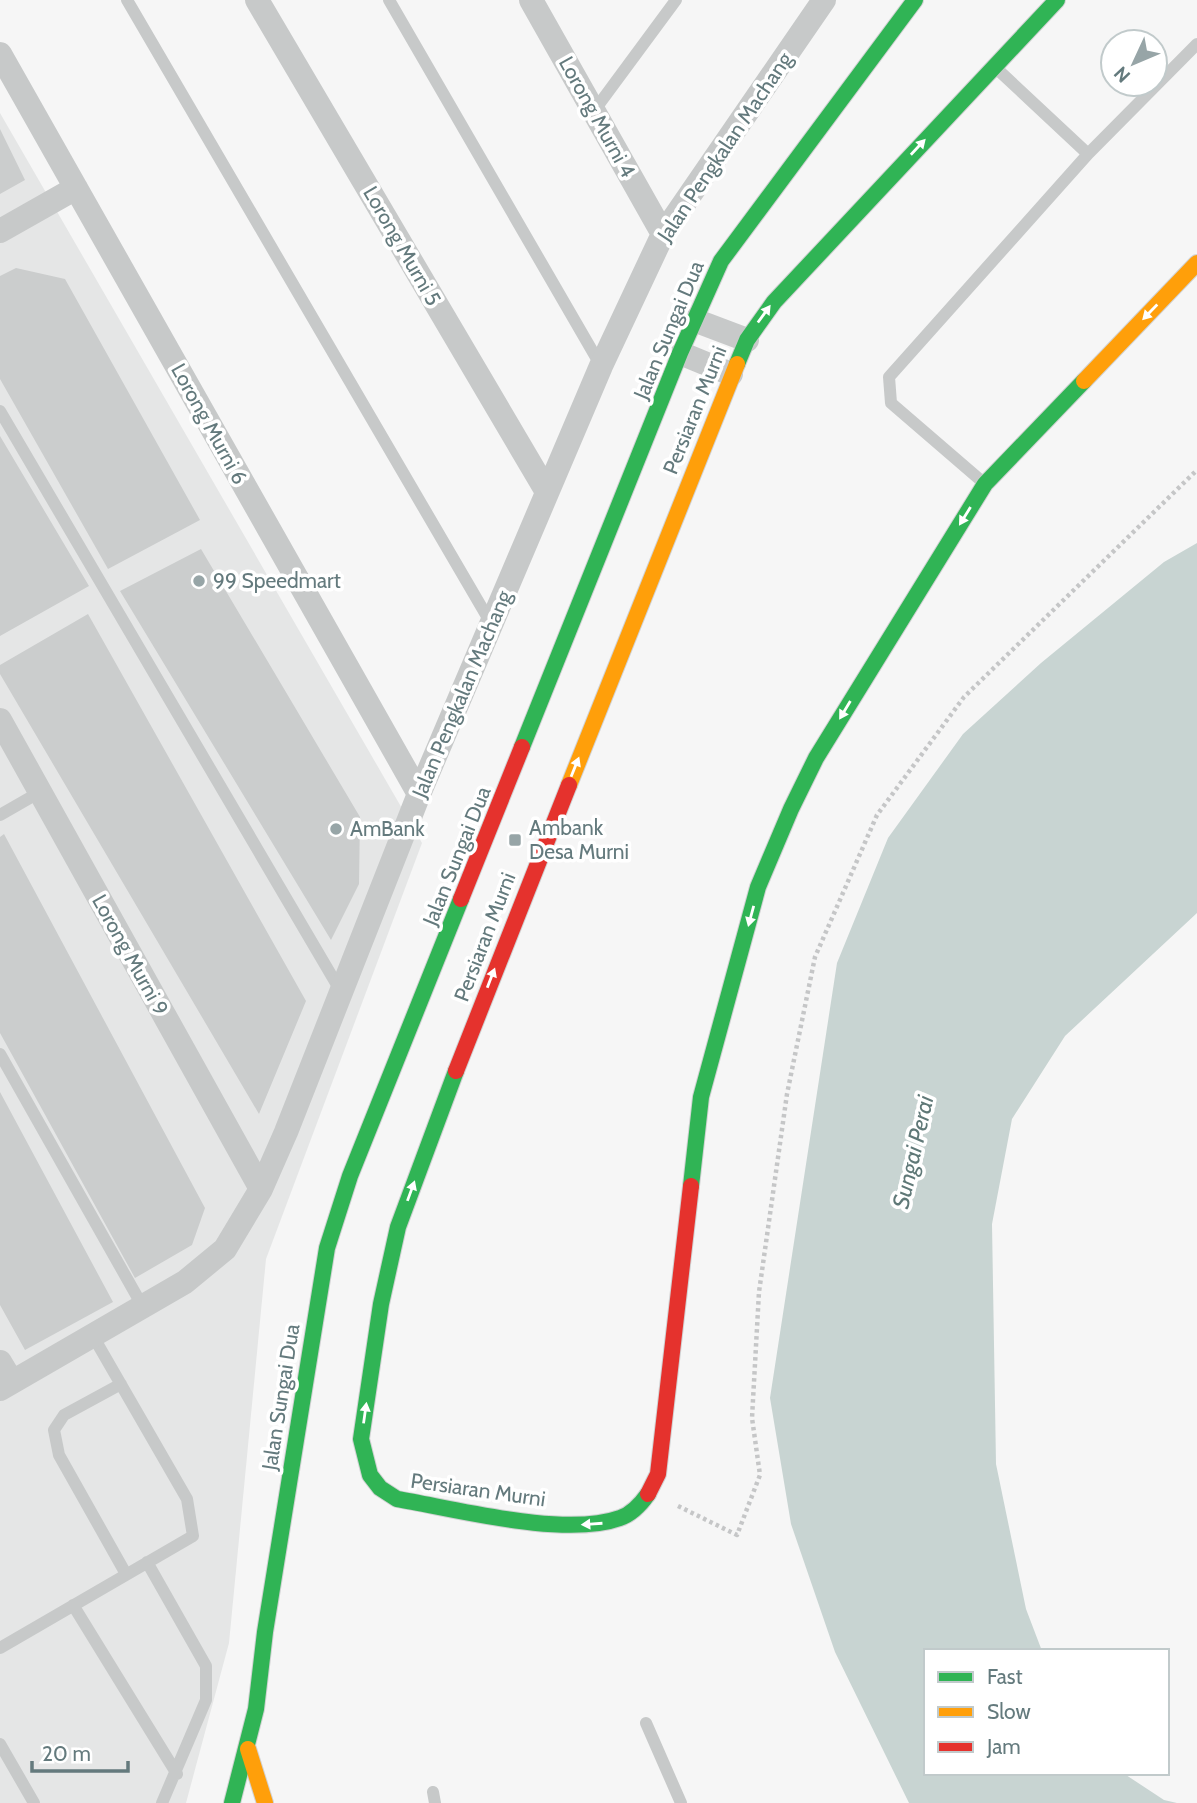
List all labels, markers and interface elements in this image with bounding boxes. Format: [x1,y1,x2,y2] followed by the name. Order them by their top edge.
[1099,28,1169,98] north arrow
[651,47,797,247] street label: Jalan Pengkalan Machang
[554,52,641,182] street label: Lorong Murni 4
[1109,62,1135,87] text: N
[910,139,926,156] one-way arrow
[358,182,447,310] street label: Lorong Murni 5
[628,257,709,404] street label: Jalan Sungai Dua
[1142,303,1158,320] one-way arrow
[757,305,771,323] one-way arrow
[657,342,732,478] street label: Persiaran Murni
[166,359,253,488] street label: Lorong Murni 6
[958,507,971,526] one-way arrow
[213,568,341,593] place label: 99 Speedmart
[191,573,207,589] marker: 99 Speedmart
[406,586,517,802] street label: Jalan Pengkalan Machang
[838,700,851,719] one-way arrow
[570,756,581,777] one-way arrow
[417,783,496,930] street label: Jalan Sungai Dua
[529,815,629,864] place label: Ambank Desa Murni
[350,816,425,841] place label: AmBank
[328,821,344,837] marker: AmBank
[507,832,523,848] marker: Ambank Desa Murni
[448,869,521,1005] street label: Persiaran Murni
[87,890,174,1019] street label: Lorong Murni 9
[745,906,755,927] one-way arrow
[486,968,497,989] one-way arrow
[886,1092,940,1211] water label: Sungai Perai
[406,1181,417,1202] one-way arrow
[256,1322,304,1473] street label: Jalan Sungai Dua
[360,1402,371,1424] one-way arrow
[409,1468,547,1511] street label: Persiaran Murni
[581,1519,603,1530] one-way arrow
[924,1649,1169,1775] legend
[987,1664,1023,1689] text: Fast
[987,1699,1031,1724] text: Slow
[32,1730,128,1774] scale bar
[986,1734,1021,1759] text: Jam
[42,1741,91,1766] text: 20 m

